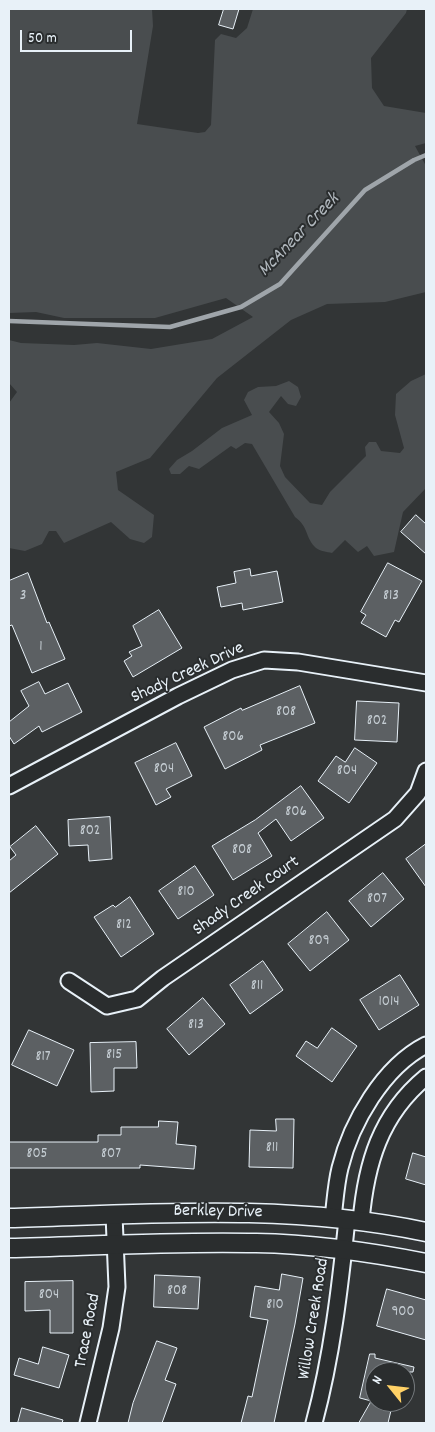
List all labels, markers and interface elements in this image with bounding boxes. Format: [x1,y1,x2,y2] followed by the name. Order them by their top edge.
[22,20,135,52] scale bar
[28,28,57,50] text: 50 m
[254,189,346,283] water label: McAnear Creek
[20,588,26,606] house number: 3
[383,588,399,606] house number: 813
[128,638,248,710] street label: Shady Creek Drive
[39,639,43,657] house number: 1
[276,704,296,722] house number: 808
[367,713,387,731] house number: 802
[222,729,244,747] house number: 806
[154,761,174,779] house number: 804
[337,763,357,781] house number: 804
[285,804,307,822] house number: 806
[80,823,100,841] house number: 802
[232,842,252,860] house number: 808
[189,852,305,942] street label: Shady Creek Court
[177,884,195,902] house number: 810
[367,891,387,909] house number: 807
[116,917,132,935] house number: 812
[308,933,330,951] house number: 809
[251,978,263,996] house number: 811
[379,994,399,1012] house number: 1014
[188,1017,204,1035] house number: 813
[106,1047,122,1065] house number: 815
[35,1049,51,1067] house number: 817
[266,1140,278,1158] house number: 811
[26,1146,48,1164] house number: 805
[101,1146,121,1164] house number: 807
[173,1201,263,1225] street label: Berkley Drive
[295,1257,335,1381] street label: Willow Creek Road
[167,1283,187,1301] house number: 808
[39,1287,59,1305] house number: 804
[71,1292,107,1370] street label: Trace Road
[266,1297,284,1315] house number: 810
[391,1304,415,1322] house number: 900
[365,1362,415,1412] north arrow
[367,1372,388,1388] text: N

